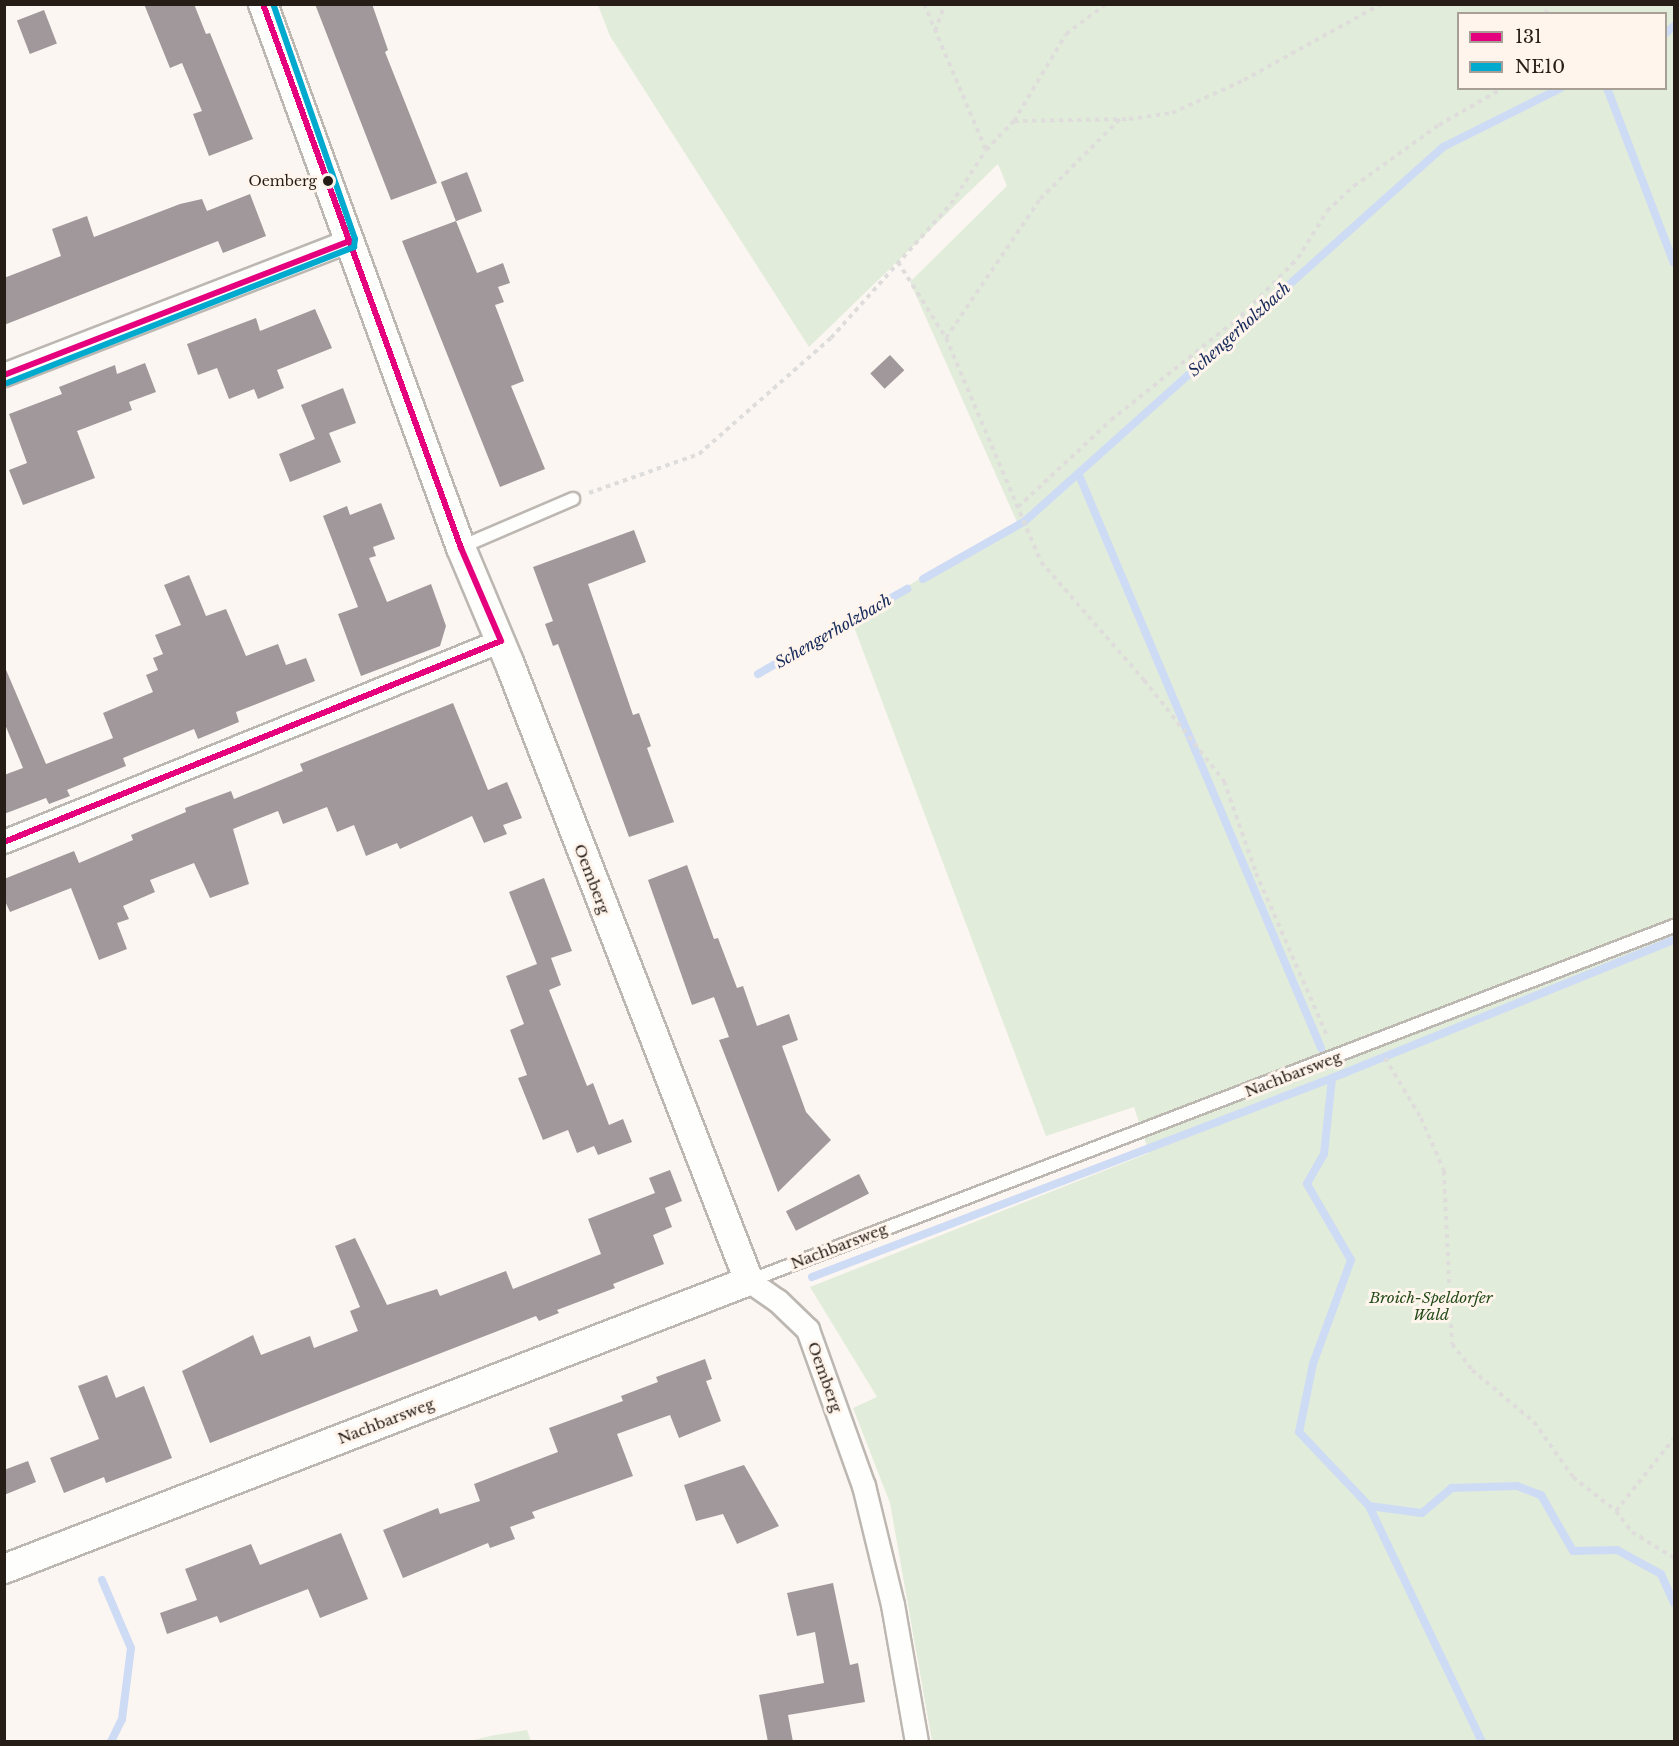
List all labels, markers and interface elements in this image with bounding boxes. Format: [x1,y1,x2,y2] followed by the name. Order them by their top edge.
[1457,12,1667,90] legend
[1515,26,1542,48] text: 131
[1515,56,1565,78] text: NE10
[248,173,317,189] place label: Oemberg
[322,175,334,187] marker: Oemberg
[1184,278,1294,380] water label: Schengerholzbach
[771,590,895,672] water label: Schengerholzbach
[570,842,614,916] street label: Oemberg
[1242,1047,1344,1101] street label: Nachbarsweg
[788,1219,890,1273] street label: Nachbarsweg
[1369,1288,1493,1323] park label: Broich-Speldorfer Wald
[804,1339,846,1415] street label: Oemberg
[335,1394,437,1448] street label: Nachbarsweg

